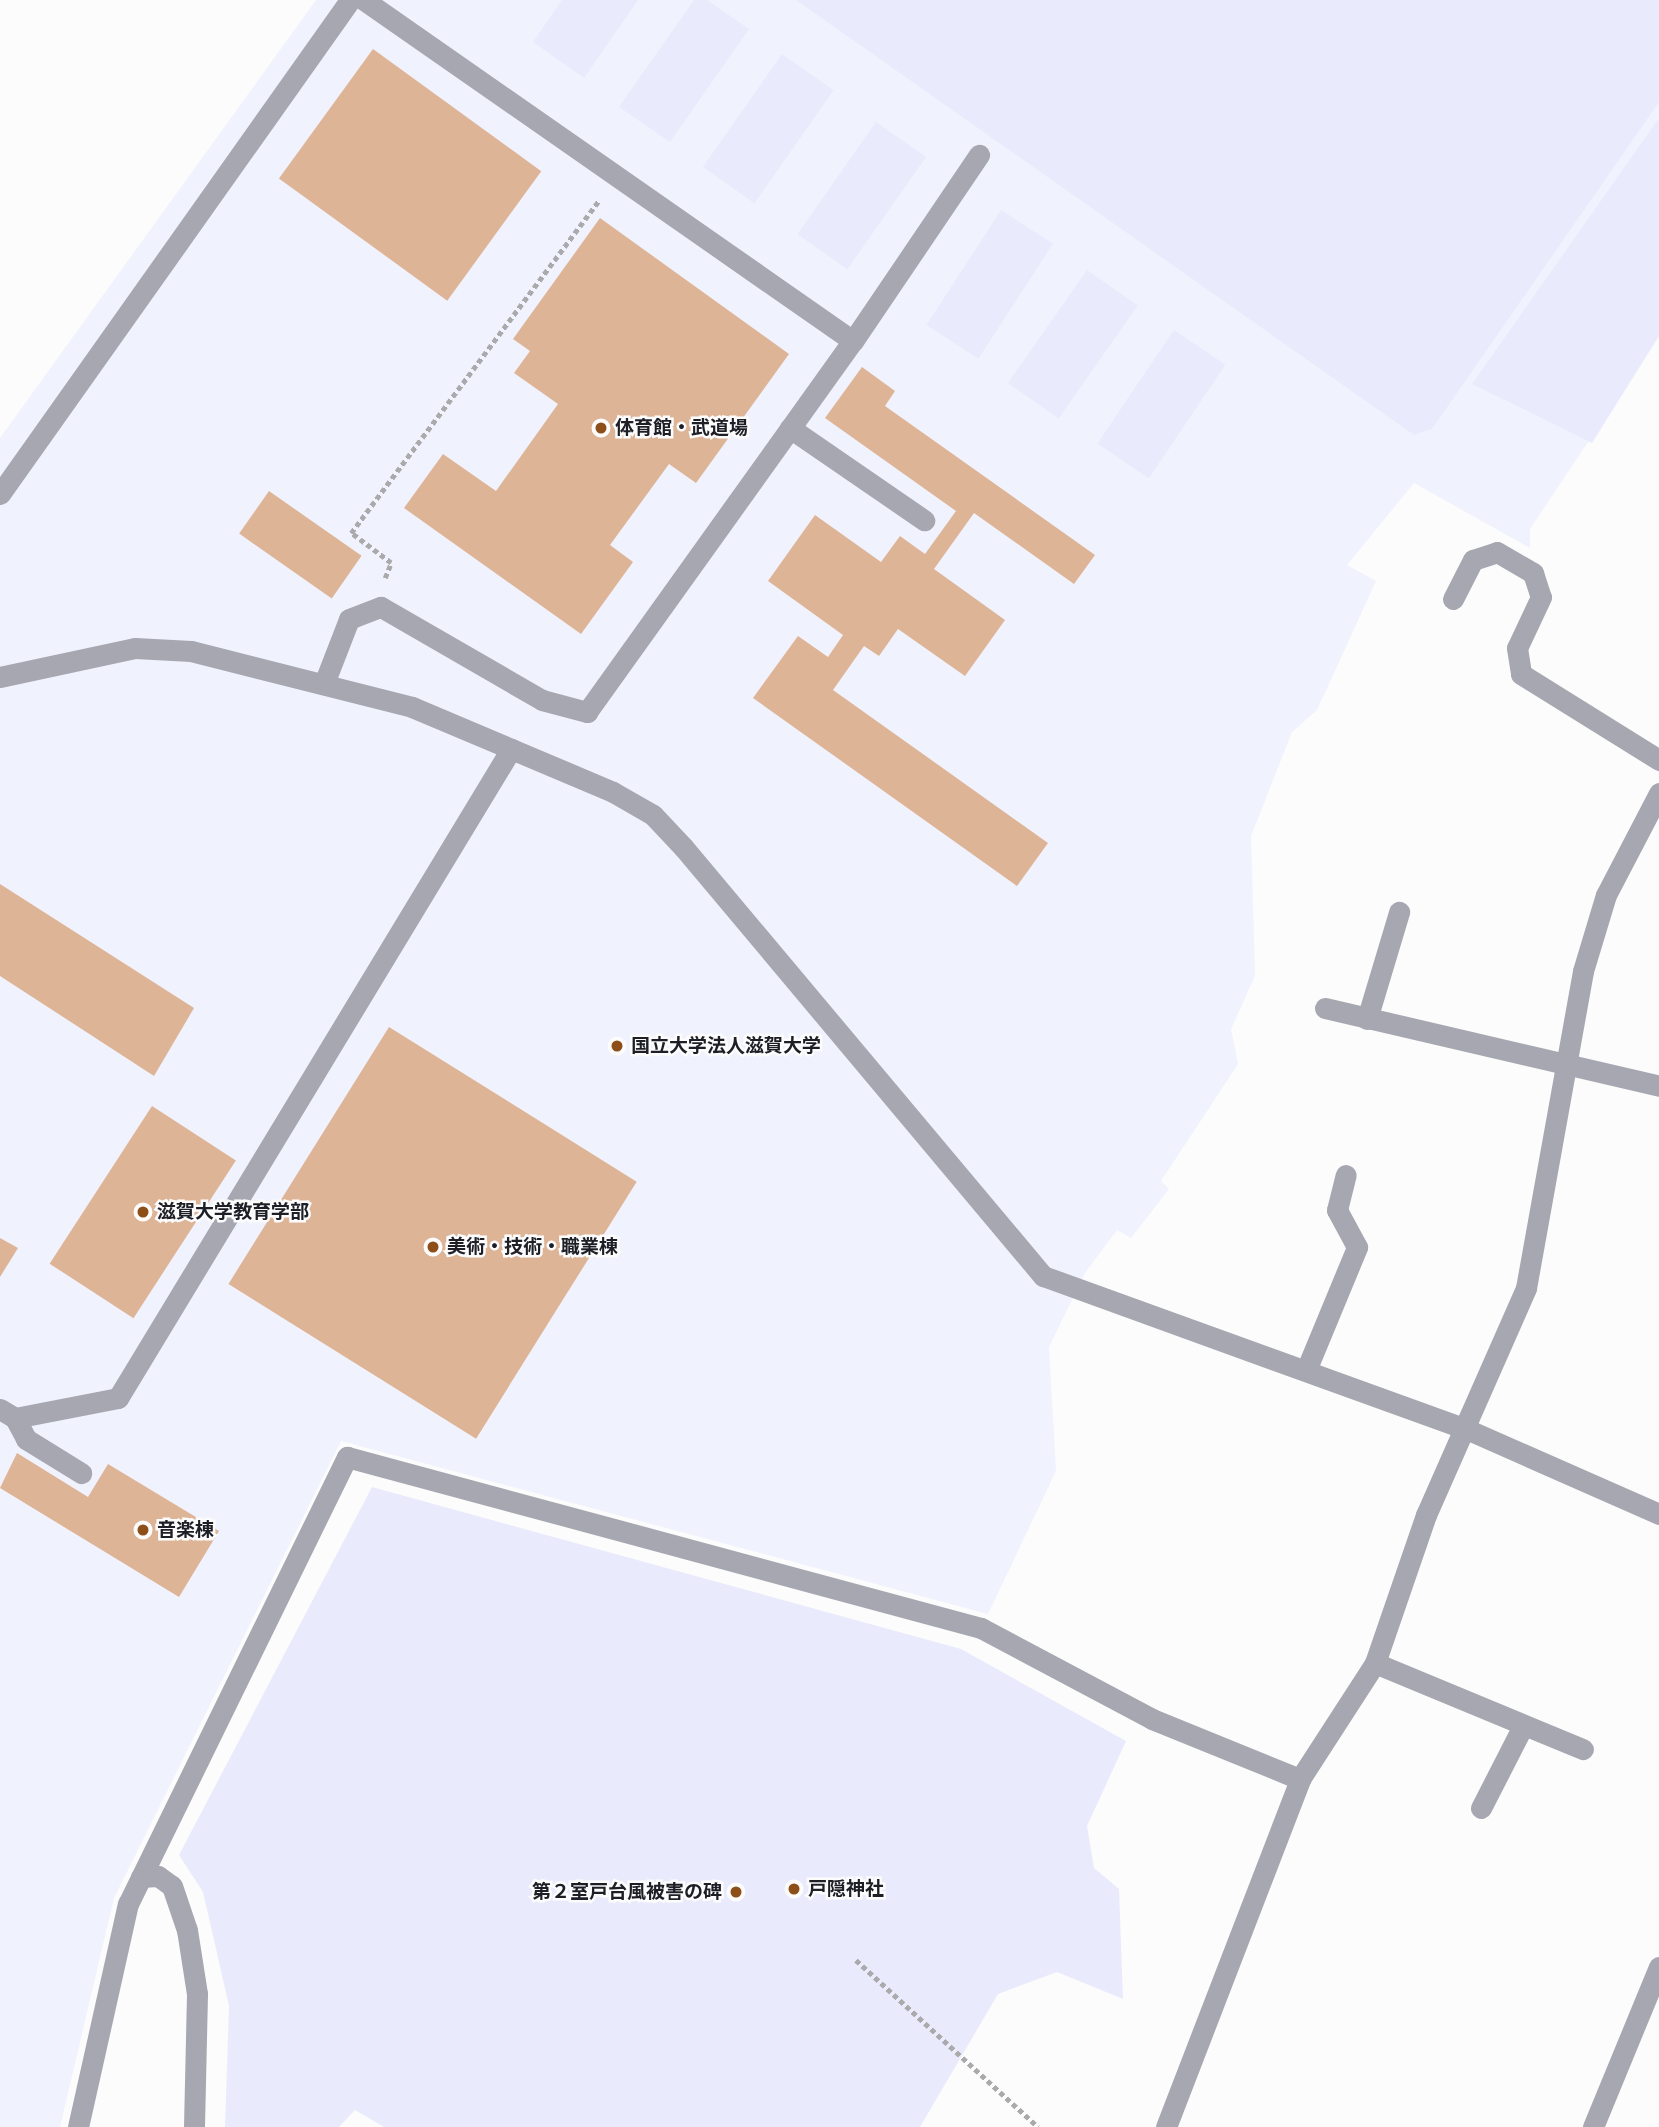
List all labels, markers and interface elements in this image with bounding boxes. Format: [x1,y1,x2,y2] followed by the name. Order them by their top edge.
[615,417,748,439] place label: 体育館・武道場
[593,420,609,436] marker: 体育館・武道場
[631,1035,821,1057] place label: 国立大学法人滋賀大学
[609,1038,625,1054] marker: 国立大学法人滋賀大学
[157,1201,309,1223] place label: 滋賀大学教育学部
[135,1204,151,1220] marker: 滋賀大学教育学部
[447,1236,618,1258] place label: 美術・技術・職業棟
[425,1239,441,1255] marker: 美術・技術・職業棟
[157,1519,214,1541] place label: 音楽棟
[135,1522,151,1538] marker: 音楽棟
[808,1878,884,1900] place label: 戸隠神社
[532,1881,722,1903] place label: 第２室戸台風被害の碑
[786,1881,802,1897] marker: 戸隠神社
[728,1884,744,1900] marker: 第２室戸台風被害の碑

